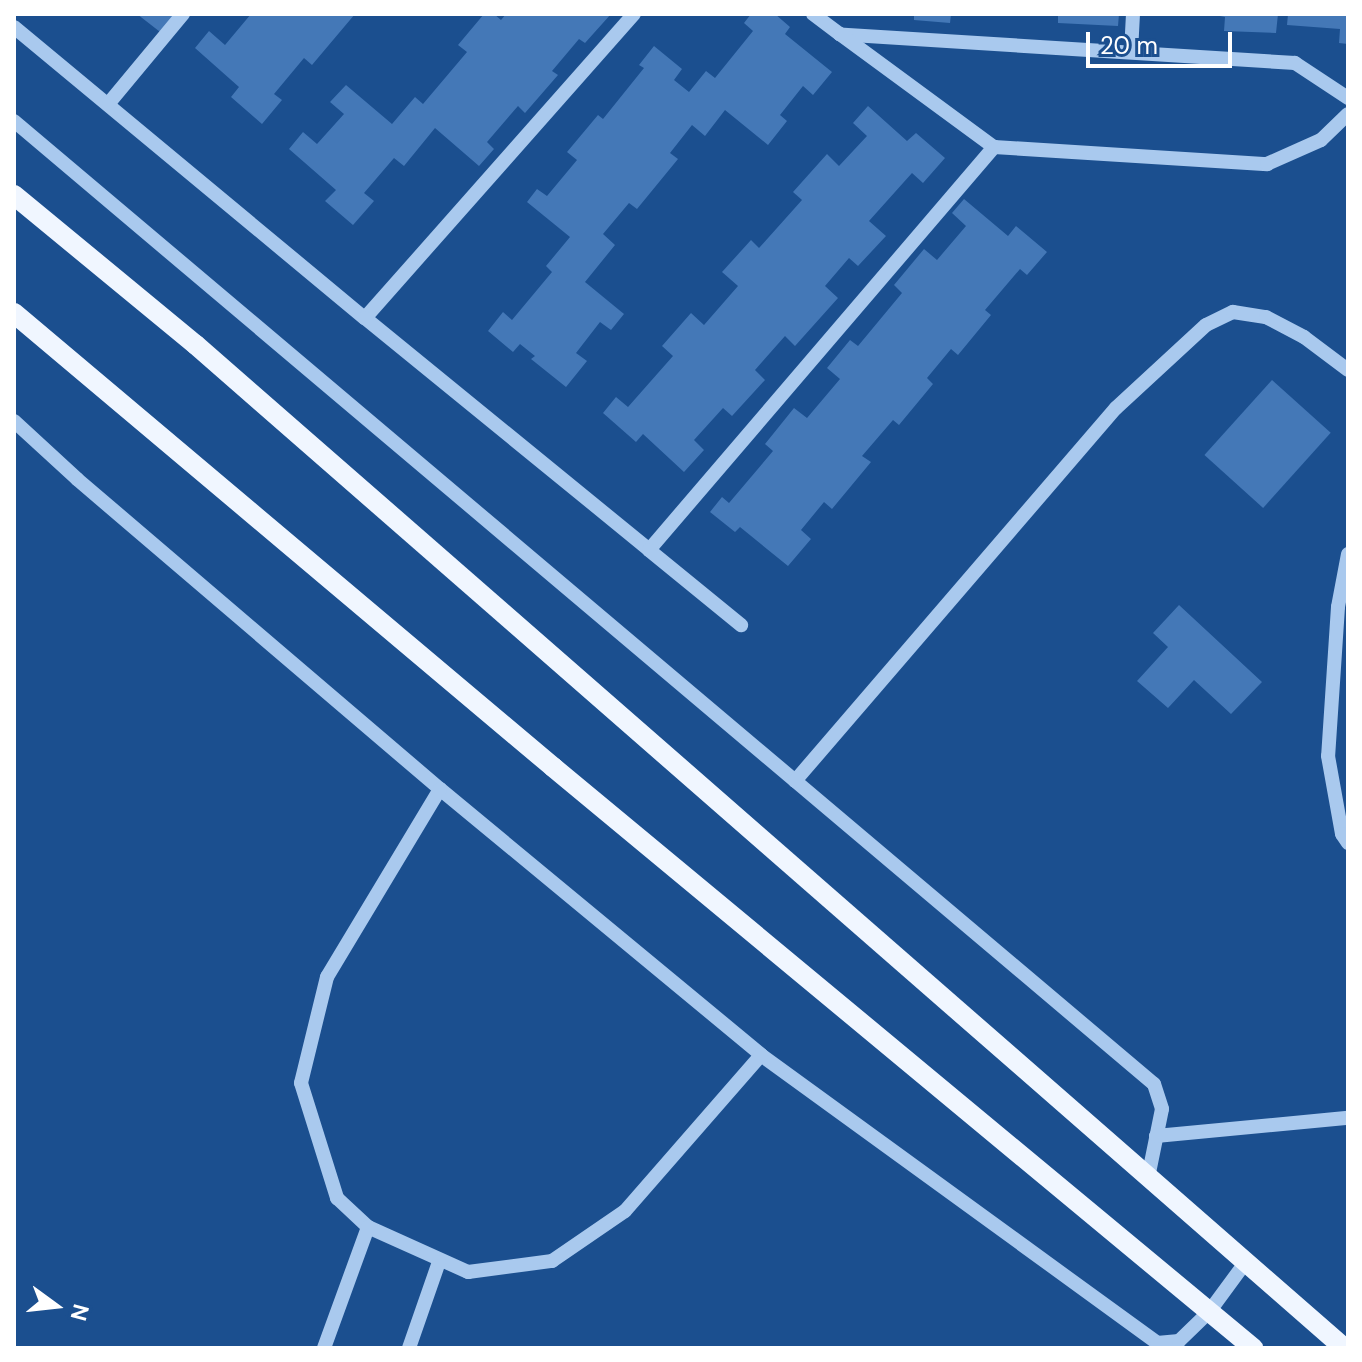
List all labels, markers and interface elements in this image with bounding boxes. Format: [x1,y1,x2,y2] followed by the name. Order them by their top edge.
[1090,16,1236,66] scale bar
[1100,30,1158,61] text: 20 m
[16,1266,96,1346] north arrow
[64,1301,96,1324] text: N

